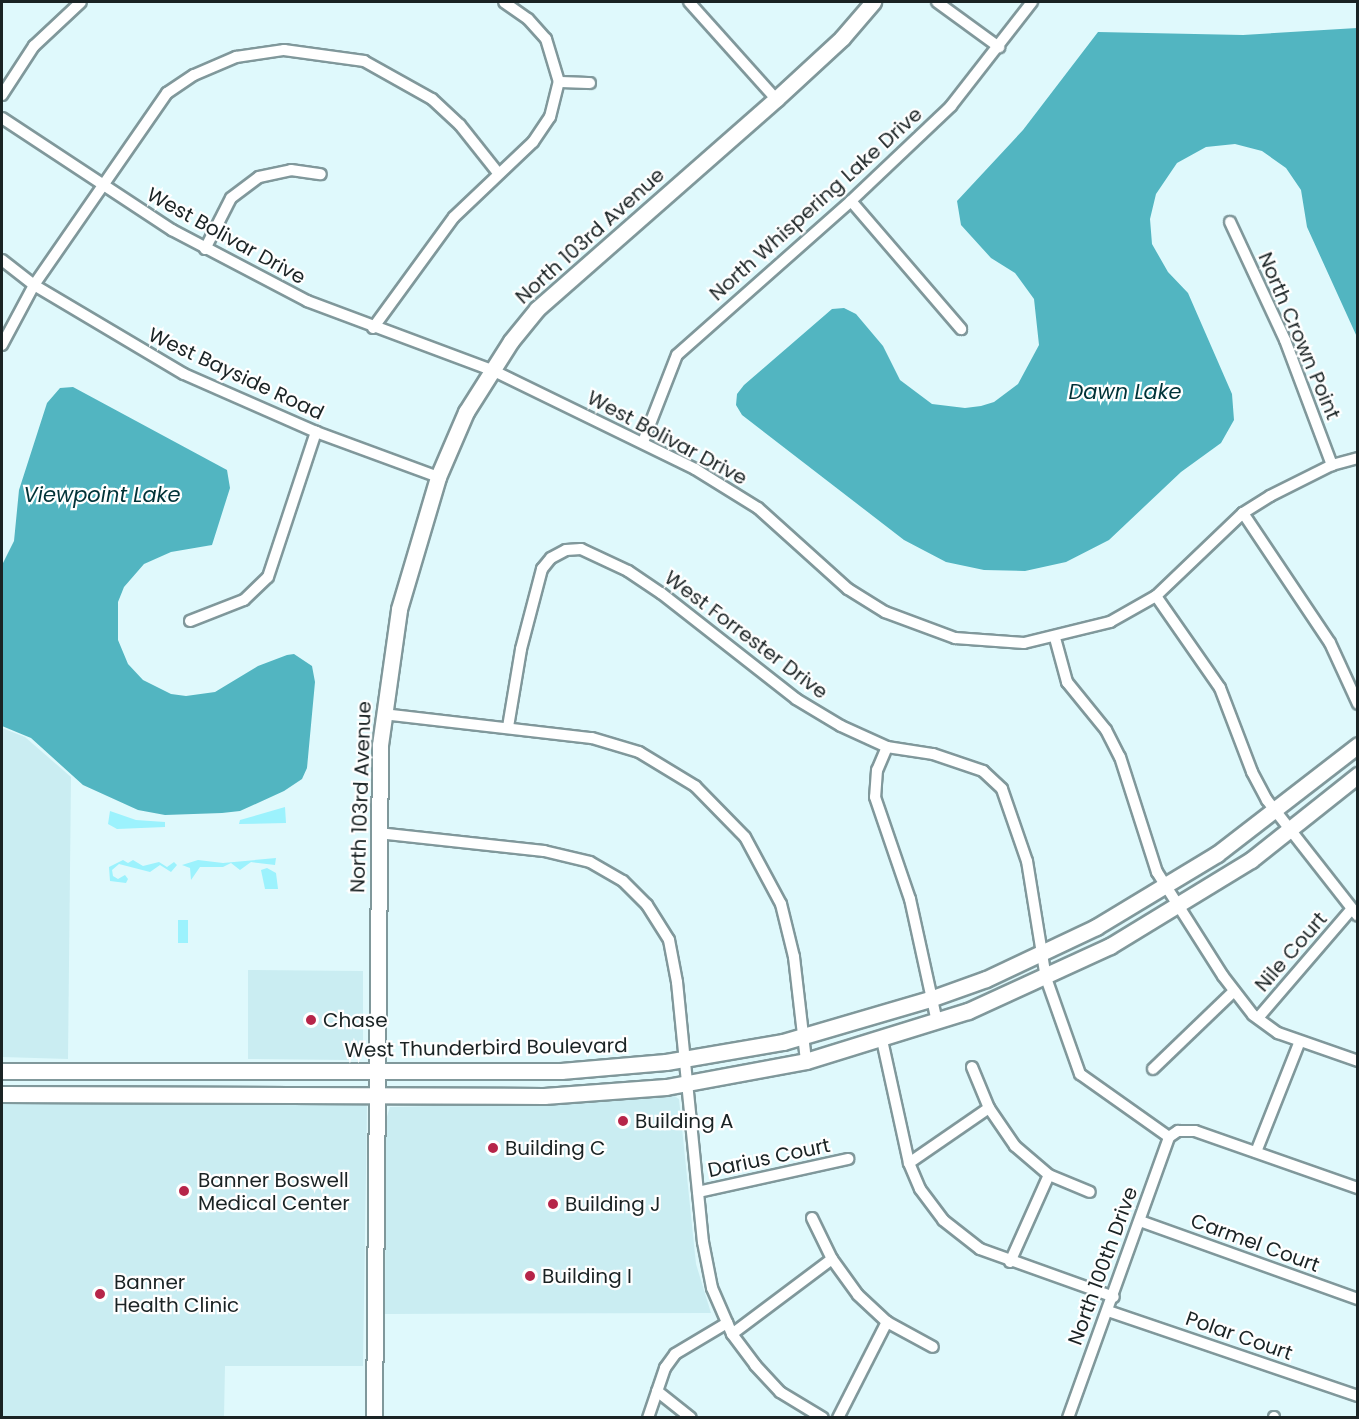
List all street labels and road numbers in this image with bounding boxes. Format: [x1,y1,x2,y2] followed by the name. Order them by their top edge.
[705,102,927,306] street label: North Whispering Lake Drive
[511,163,669,309] street label: North 103rd Avenue
[143,182,309,290] street label: West Bolivar Drive
[1253,249,1345,423] street label: North Crown Point
[145,323,327,425] street label: West Bayside Road
[583,386,751,490] street label: West Bolivar Drive
[660,566,832,704] street label: West Forrester Drive
[346,701,376,893] street label: North 103rd Avenue
[1250,907,1332,997] street label: Nile Court
[344,1034,628,1062] street label: West Thunderbird Boulevard
[706,1133,832,1183] street label: Darius Court
[1063,1184,1143,1348] street label: North 100th Drive
[1187,1209,1323,1277] street label: Carmel Court
[1182,1307,1296,1365] street label: Polar Court

